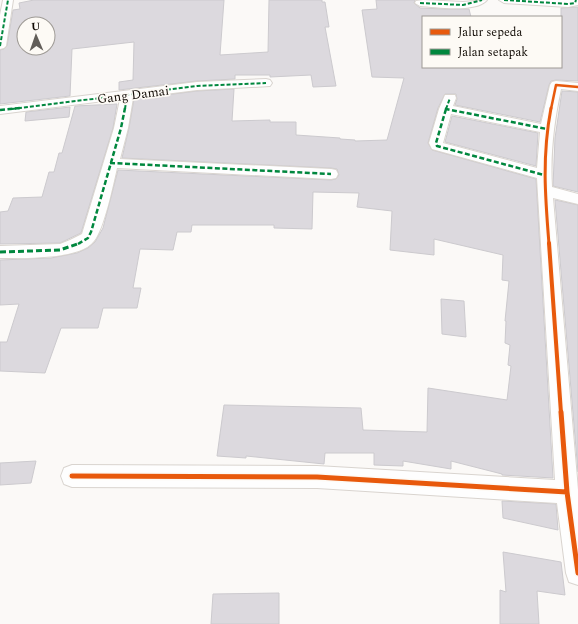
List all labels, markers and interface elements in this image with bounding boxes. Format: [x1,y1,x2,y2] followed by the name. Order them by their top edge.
[16,16,56,56] north arrow
[422,16,562,68] legend
[31,18,41,35] text: U
[458,23,523,42] text: Jalur sepeda
[458,43,528,62] text: Jalan setapak
[96,81,170,109] street label: Gang Damai

